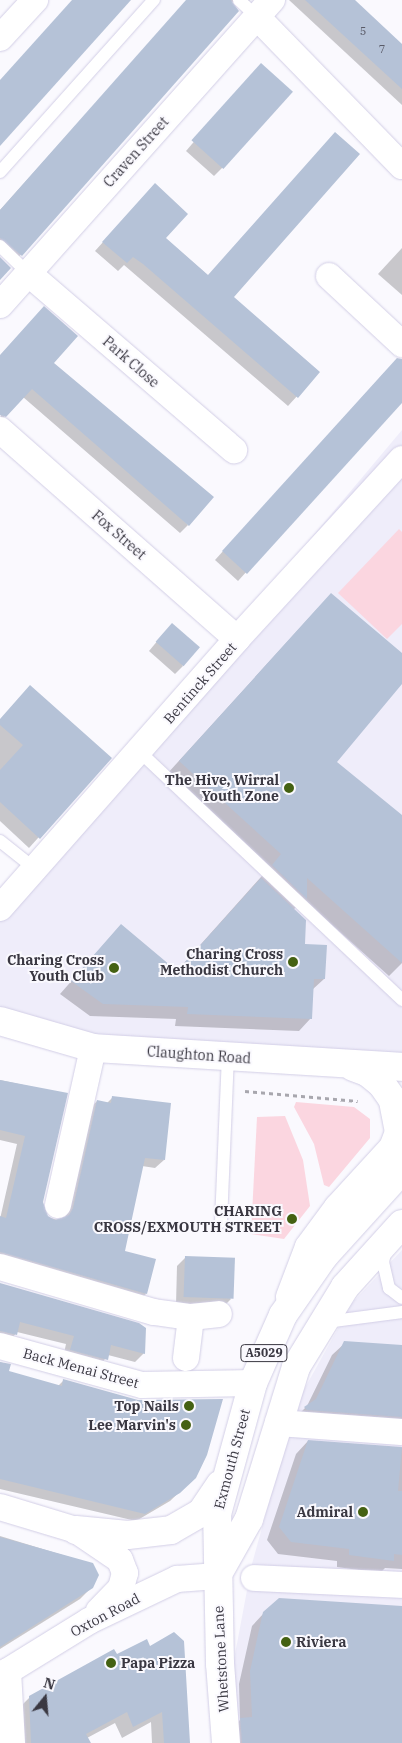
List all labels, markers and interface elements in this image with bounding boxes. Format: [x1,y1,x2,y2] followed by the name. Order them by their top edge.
[360,24,366,38] house number: 5
[379,42,385,56] house number: 7
[100,113,172,191] street label: Craven Street
[99,333,163,391] street label: Park Close
[88,507,150,563] street label: Fox Street
[160,639,240,727] street label: Bentinck Street
[165,772,279,804] place label: The Hive, Wirral Youth Zone
[283,782,295,794] marker: The Hive, Wirral Youth Zone
[160,946,283,979] place label: Charing Cross Methodist Church
[7,952,104,984] place label: Charing Cross Youth Club
[287,956,299,968] marker: Charing Cross Methodist Church
[108,962,120,974] marker: Charing Cross Youth Club
[146,1043,252,1067] street label: Claughton Road
[94,1203,282,1236] place label: CHARING CROSS/EXMOUTH STREET
[286,1213,298,1225] marker: CHARING CROSS/EXMOUTH STREET
[21,1344,141,1392] street label: Back Menai Street
[240,1344,288,1362] road number: A5029
[114,1398,179,1414] place label: Top Nails
[183,1400,195,1412] marker: Top Nails
[211,1407,253,1511] street label: Exmouth Street
[88,1417,176,1433] place label: Lee Marvin's
[180,1419,192,1431] marker: Lee Marvin's
[297,1504,353,1520] place label: Admiral
[357,1506,369,1518] marker: Admiral
[67,1590,143,1640] street label: Oxton Road
[210,1605,232,1713] street label: Whetstone Lane
[296,1634,346,1650] place label: Riviera
[280,1636,292,1648] marker: Riviera
[121,1655,195,1671] place label: Papa Pizza
[105,1657,117,1669] marker: Papa Pizza
[20,1673,70,1723] north arrow
[41,1673,57,1694] text: N

